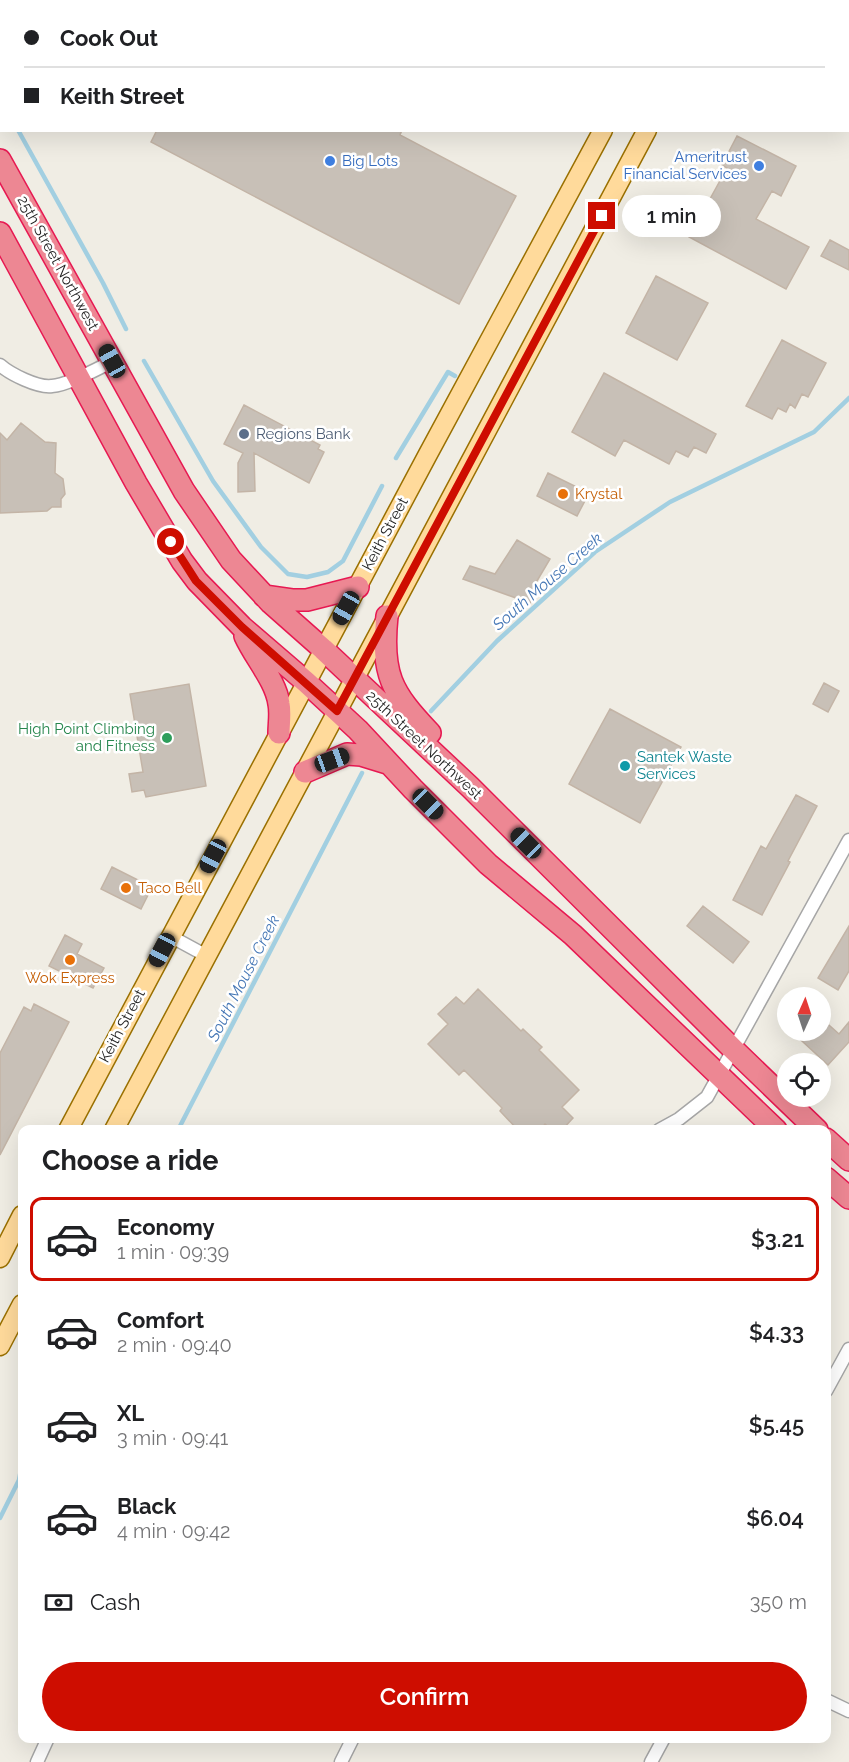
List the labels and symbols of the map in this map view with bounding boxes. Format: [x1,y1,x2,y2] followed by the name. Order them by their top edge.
[623,148,747,183] place label: Ameritrust Financial Services
[342,152,398,170] place label: Big Lots
[323,154,337,168] marker: Big Lots
[752,159,766,173] marker: Ameritrust Financial Services
[13,193,103,333] street label: 25th Street Northwest
[623,195,722,237] callout: 1 min
[588,202,615,229] route end
[95,341,129,381] car
[256,425,351,443] place label: Regions Bank
[237,427,251,441] marker: Regions Bank
[575,485,623,503] place label: Krystal
[556,487,570,501] marker: Krystal
[358,494,412,574] street label: Keith Street
[157,528,184,555] route start
[488,528,606,635] water label: South Mouse Creek
[329,588,363,628] car
[363,687,485,803] street label: 25th Street Northwest
[18,720,155,755] place label: High Point Climbing and Fitness
[160,731,174,745] marker: High Point Climbing and Fitness
[312,745,352,775] car
[637,748,732,783] place label: Santek Waste Services
[618,759,632,773] marker: Santek Waste Services
[409,785,447,823] car
[507,824,545,862] car
[197,836,229,876] car
[138,879,203,897] place label: Taco Bell
[119,881,133,895] marker: Taco Bell
[203,912,284,1045] water label: South Mouse Creek
[146,930,178,970] car
[63,953,77,967] marker: Wok Express
[25,969,115,987] place label: Wok Express
[95,986,149,1066] street label: Keith Street
[777,987,831,1041] north arrow

